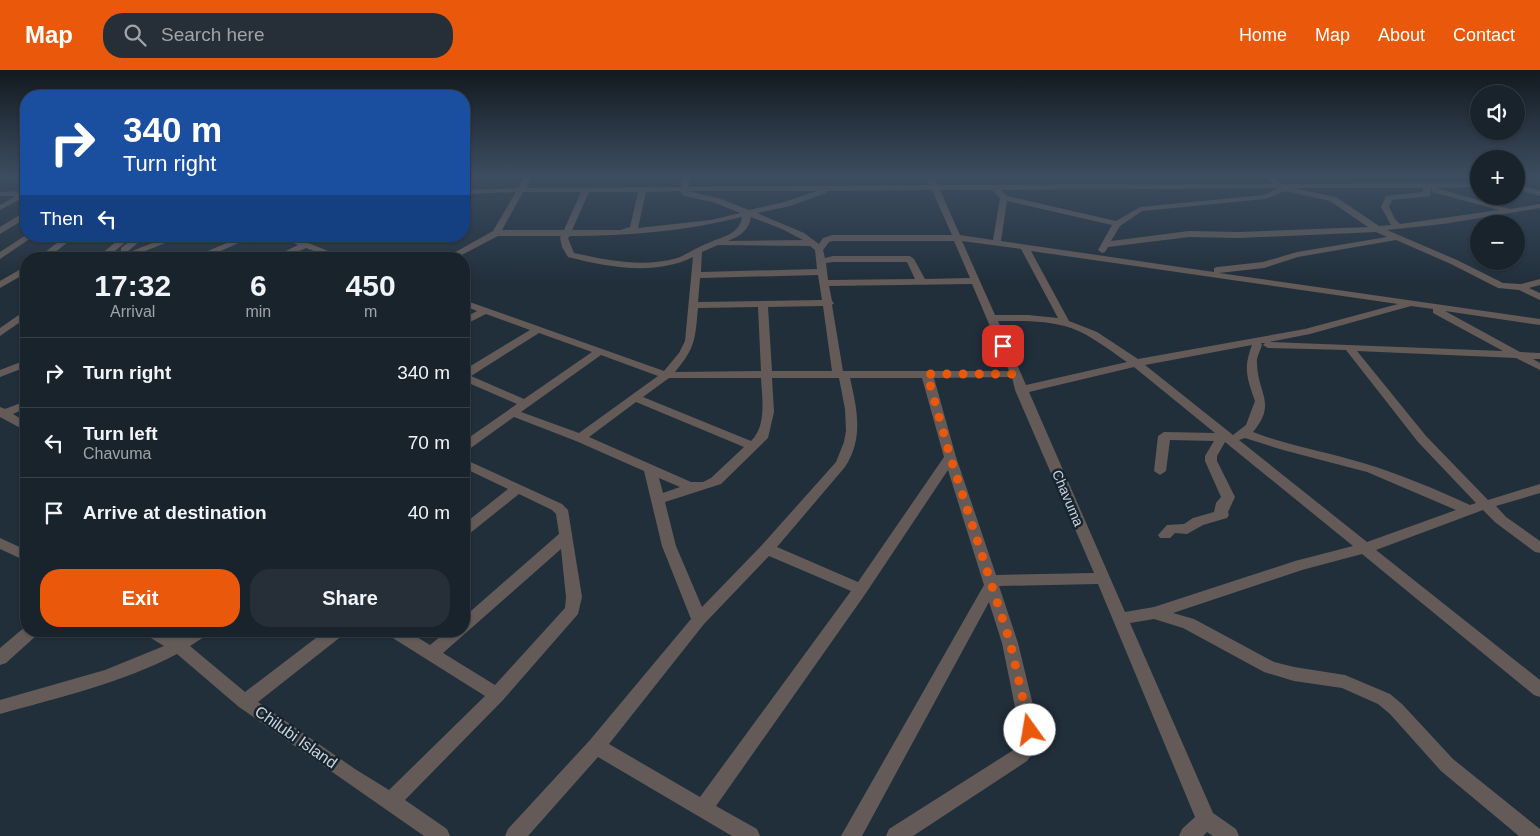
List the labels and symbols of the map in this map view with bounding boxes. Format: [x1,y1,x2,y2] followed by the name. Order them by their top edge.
[982,325,1024,367] pin
[1049,467,1087,529] street label: Chavuma
[252,702,340,772] street label: Chilubi Island
[1003,703,1055,755] position arrow

